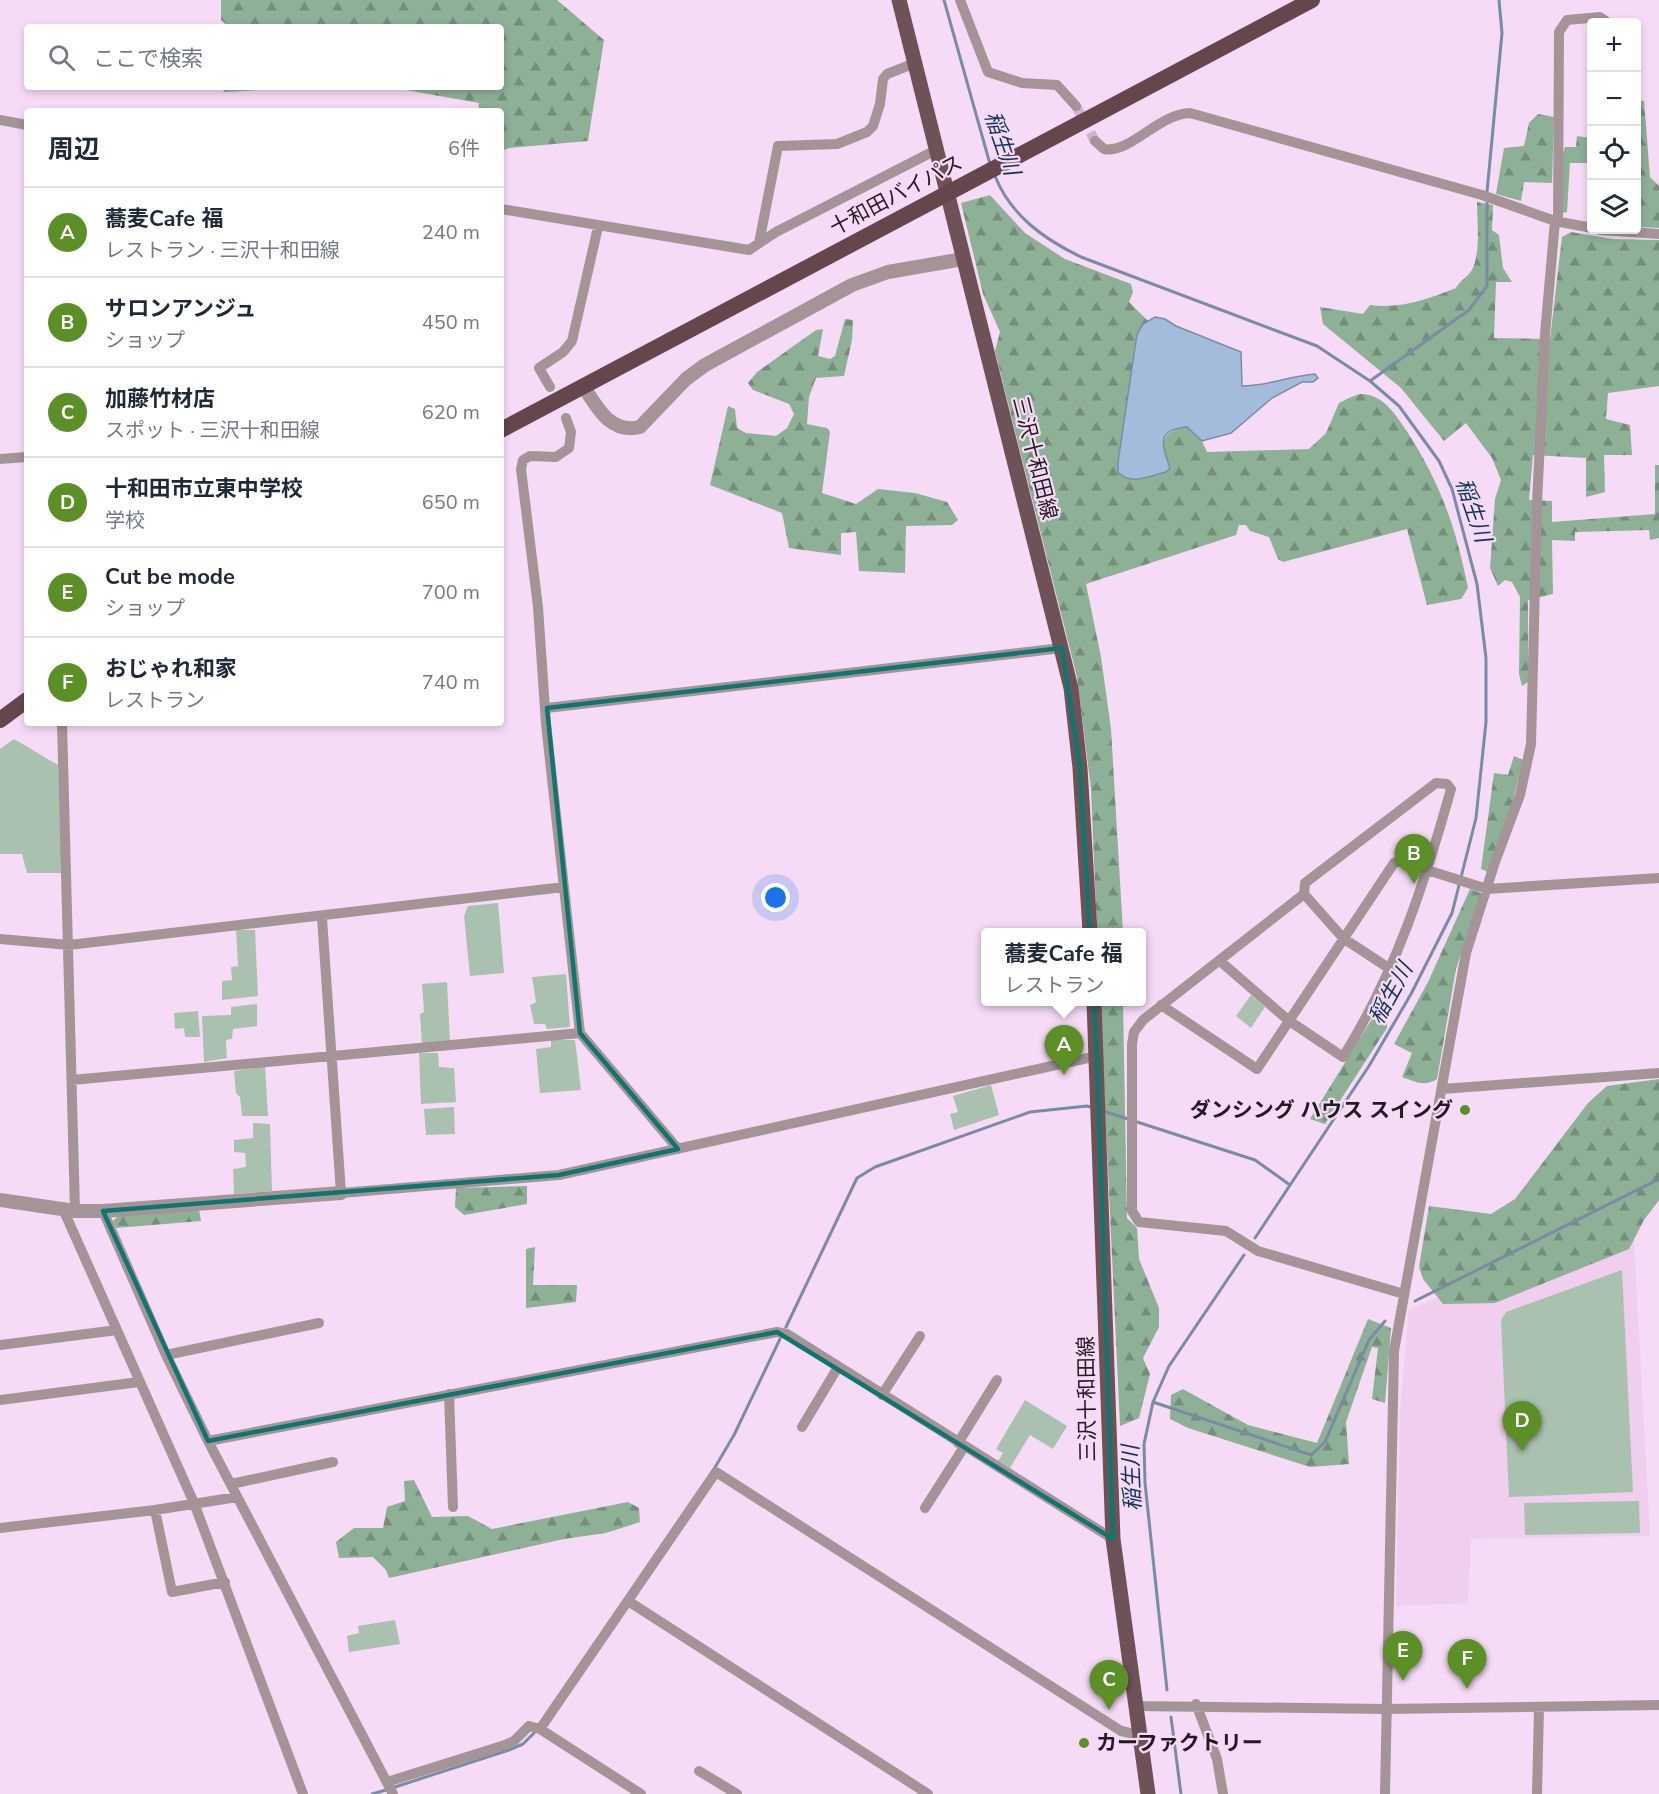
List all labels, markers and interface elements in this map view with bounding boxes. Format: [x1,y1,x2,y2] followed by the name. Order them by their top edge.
[1587,18,1641,234] map controls
[1587,18,1641,72] button: +
[24,24,504,90] search box
[45,41,78,74] icon: search
[93,44,203,74] text: ここで検索
[1587,72,1641,126] button: −
[977,107,1028,181] water label: 稲生川
[1587,126,1641,180] button: locate
[48,132,100,167] text: 周辺
[448,135,480,162] text: 6件
[825,148,967,242] street label: 十和田バイパス
[1587,180,1641,234] button: layers
[105,204,223,234] text: 蕎麦Cafe 福
[60,219,75,246] text: A
[422,219,480,246] text: 240 m
[105,237,340,264] text: レストラン · 三沢十和田線
[105,294,257,324] text: サロンアンジュ
[61,309,74,336] text: B
[422,309,480,336] text: 450 m
[105,327,185,354] text: ショップ
[105,384,215,414] text: 加藤竹材店
[1006,393,1064,523] street label: 三沢十和田線
[61,399,74,426] text: C
[422,399,480,426] text: 620 m
[105,417,320,444] text: スポット · 三沢十和田線
[105,474,303,504] text: 十和田市立東中学校
[1448,474,1499,548] water label: 稲生川
[60,489,75,516] text: D
[422,489,480,516] text: 650 m
[105,507,145,534] text: 学校
[105,562,235,592] text: Cut be mode
[62,579,73,606] text: E
[422,579,480,606] text: 700 m
[105,595,185,622] text: ショップ
[105,654,237,684] text: おじゃれ和家
[62,669,73,696] text: F
[422,669,480,696] text: 740 m
[105,687,205,714] text: レストラン
[1394,834,1434,884] pin: B
[761,883,790,912] your location
[981,928,1146,1006] popup
[1004,939,1123,969] text: 蕎麦Cafe 福
[1362,956,1421,1030] water label: 稲生川
[1004,972,1104,999] text: レストラン
[1044,1026,1084,1075] pin: A
[1190,1096,1453,1124] place label: ダンシング ハウス スイング
[1458,1103,1472,1117] marker: ダンシング ハウス スイング
[1072,1336,1102,1462] street label: 三沢十和田線
[1502,1402,1541,1451] pin: D
[1116,1442,1148,1511] water label: 稲生川
[1384,1632,1422,1681] pin: E
[1448,1640,1486,1689] pin: F
[1090,1660,1128,1710] pin: C
[1096,1729,1263,1757] place label: カーファクトリー
[1077,1736,1091,1750] marker: カーファクトリー

